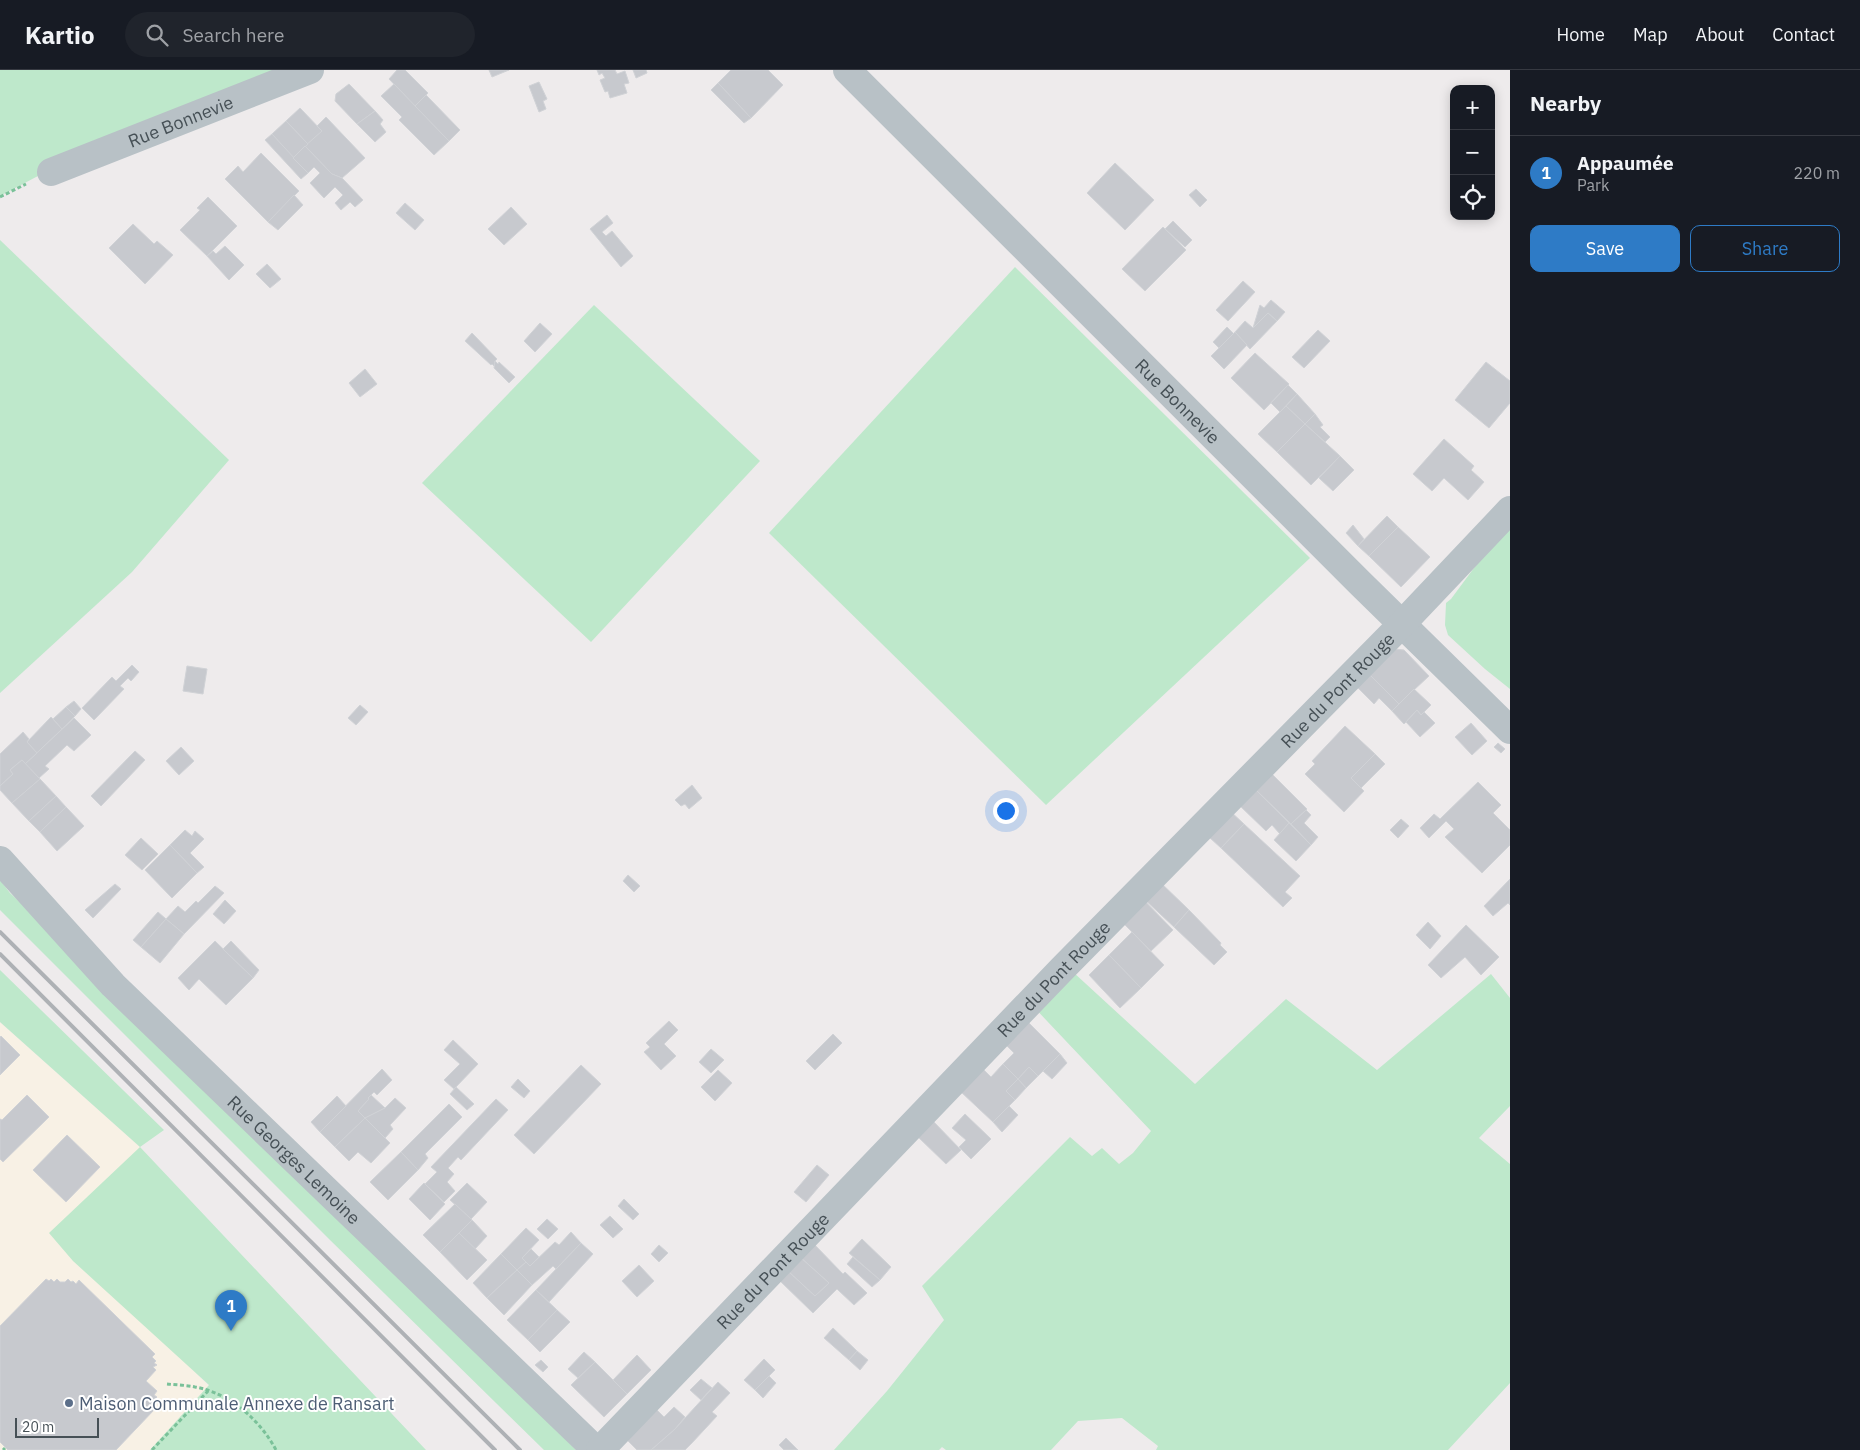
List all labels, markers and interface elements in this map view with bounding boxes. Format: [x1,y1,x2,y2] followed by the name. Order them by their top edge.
[125,12,475,57] search box
[25,19,95,51] text: Kartio
[143,21,171,49] icon: search
[183,23,284,47] text: Search here
[1557,23,1605,46] text: Home
[1633,23,1668,46] text: Map
[1696,23,1744,46] text: About
[1772,23,1835,46] text: Contact
[1450,85,1495,220] map controls
[1450,85,1495,130] button: +
[1530,89,1601,117] text: Nearby
[124,90,236,152] street label: Rue Bonnevie
[1450,130,1495,175] button: −
[1577,151,1674,175] text: Appaumée
[1541,163,1551,183] text: 1
[1793,163,1840,183] text: 220 m
[1450,175,1495,220] button: locate
[1577,175,1609,195] text: Park
[1530,225,1680,272] button: Save
[1690,225,1840,272] button: Share
[1130,353,1225,448] street label: Rue Bonnevie
[1275,627,1399,752] street label: Rue du Pont Rouge
[993,798,1019,824] your location
[992,916,1115,1042] street label: Rue du Pont Rouge
[223,1090,366,1229] street label: Rue Georges Lemoine
[711,1207,834,1334] street label: Rue du Pont Rouge
[215,1290,247,1331] pin: 1
[79,1392,395,1415] place label: Maison Communale Annexe de Ransart
[63,1397,75,1409] marker: Maison Communale Annexe de Ransart
[15,1415,99,1438] scale bar
[22,1418,54,1436] text: 20 m

